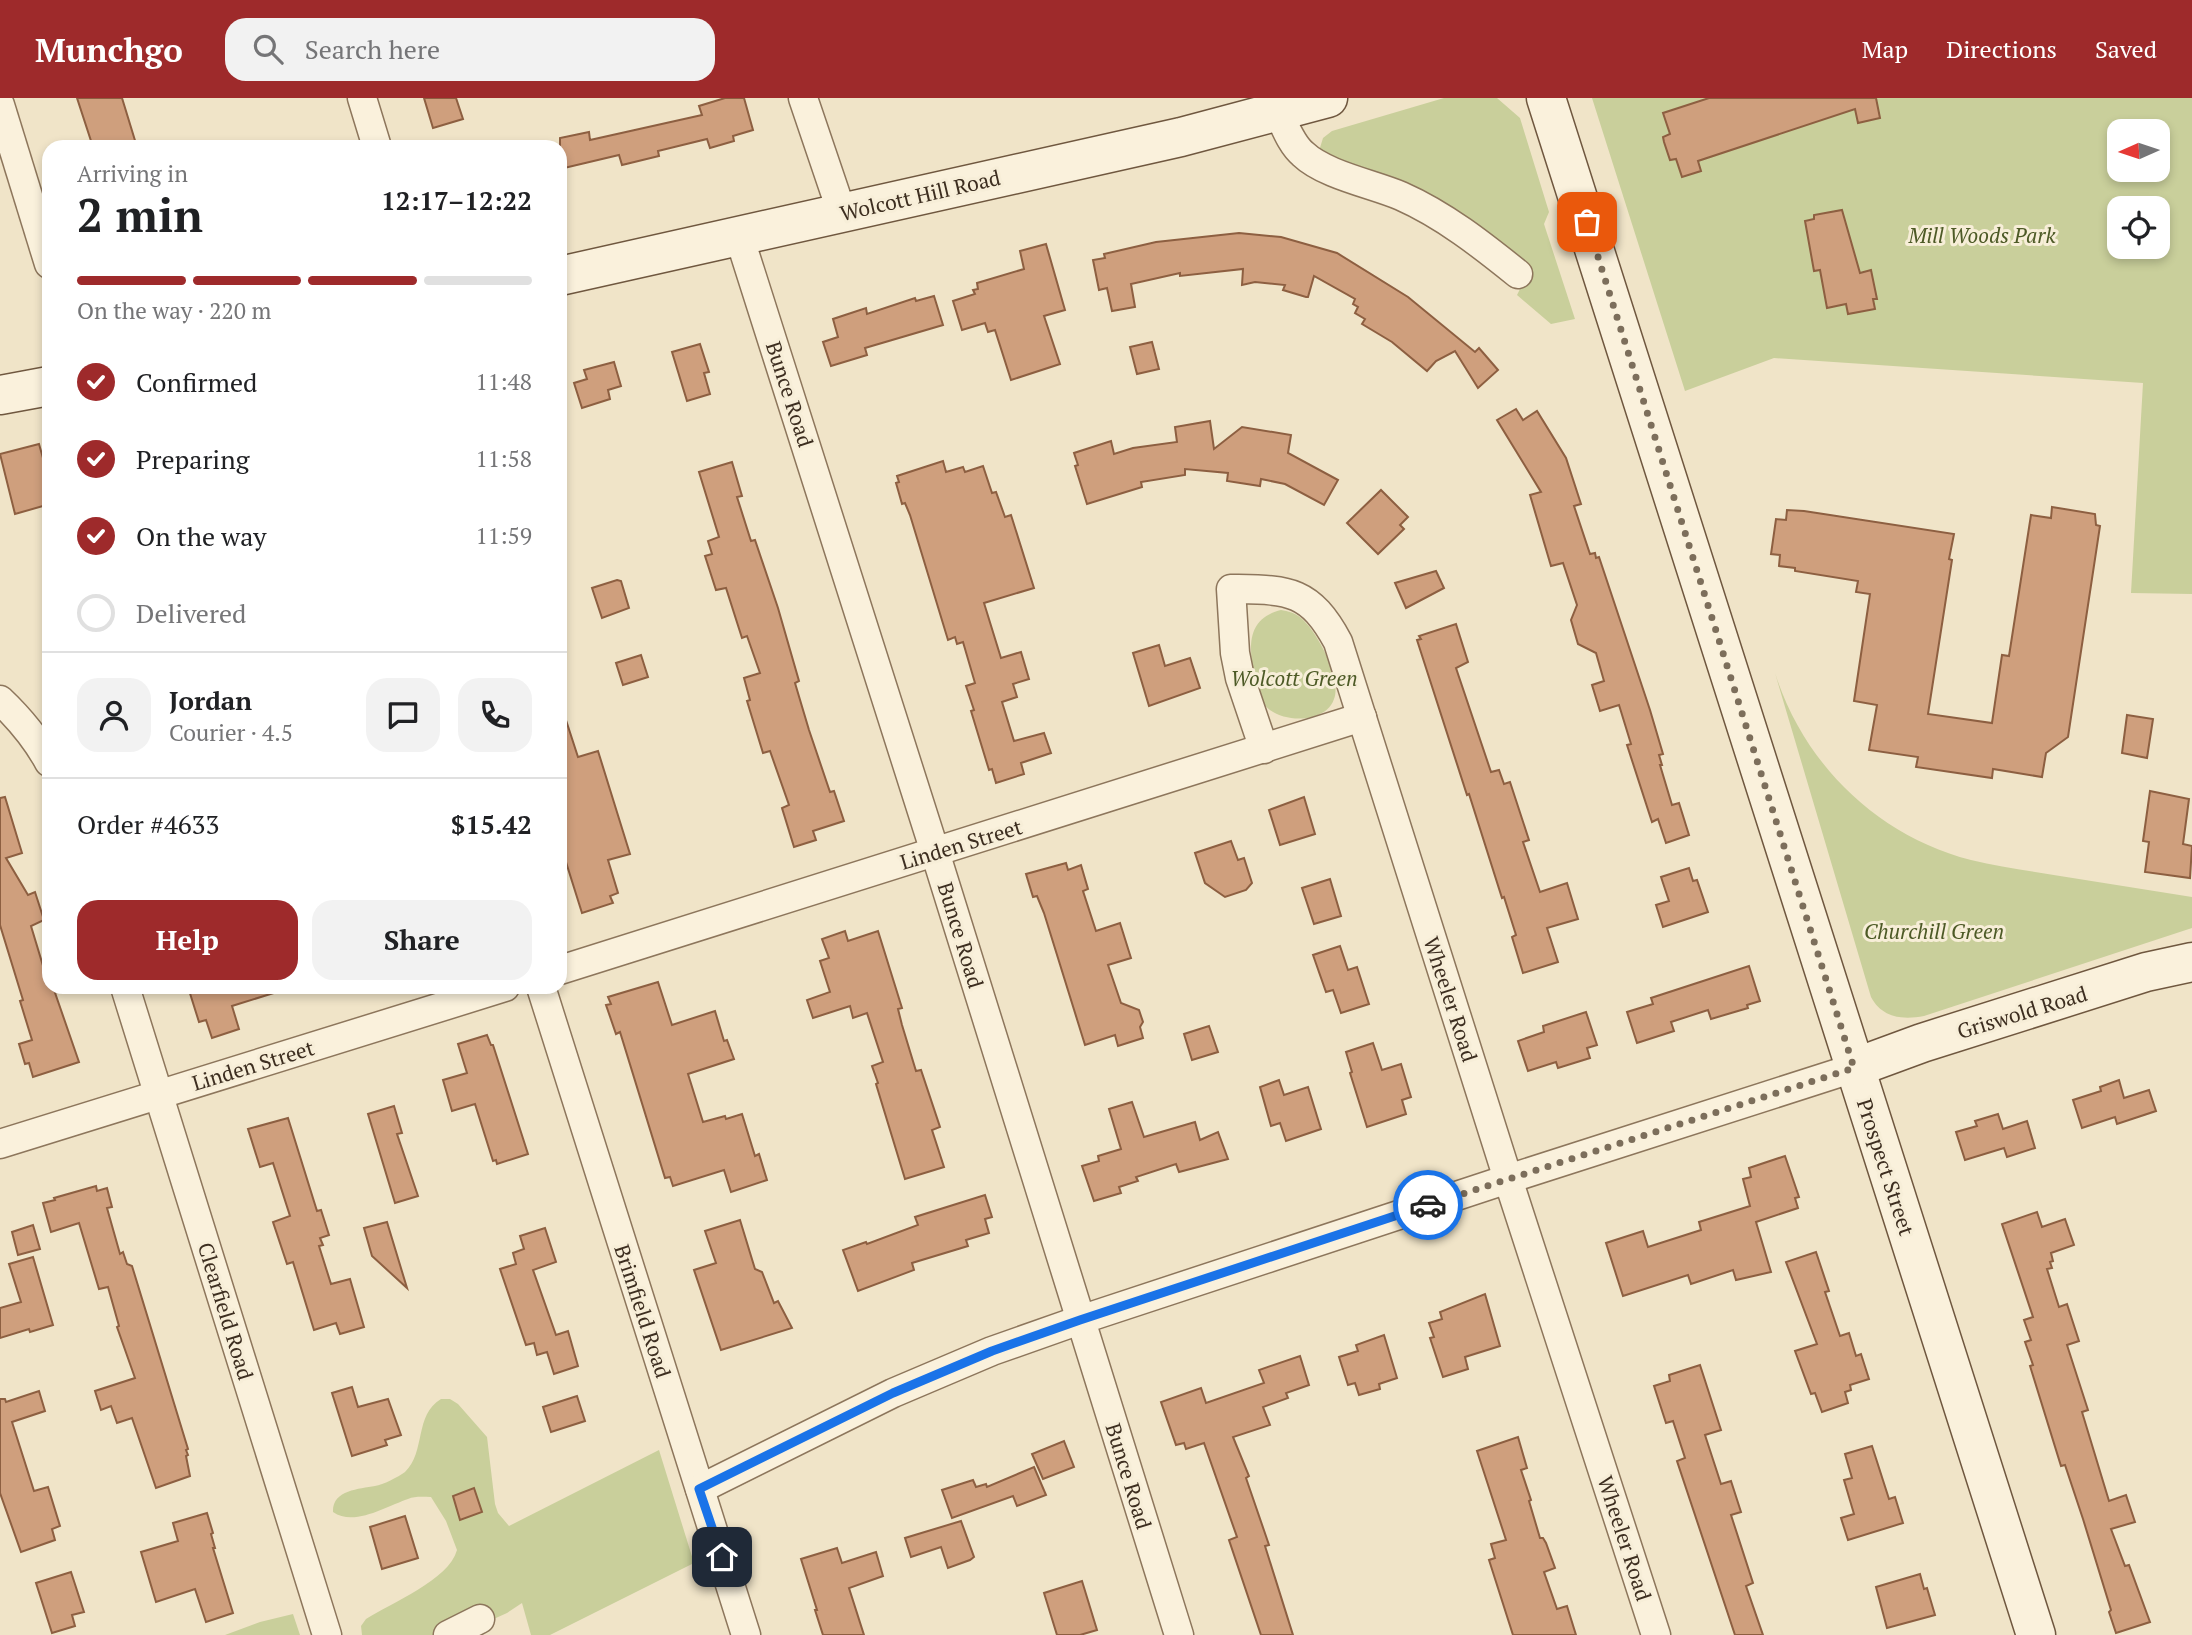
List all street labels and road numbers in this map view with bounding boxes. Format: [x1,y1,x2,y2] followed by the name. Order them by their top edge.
[837,163,1003,227] street label: Wolcott Hill Road
[760,338,820,451] street label: Bunce Road
[897,812,1026,876] street label: Linden Street
[932,879,990,992] street label: Bunce Road
[1418,933,1485,1065] street label: Wheeler Road
[1954,979,2091,1045] street label: Griswold Road
[189,1033,318,1097] street label: Linden Street
[1851,1095,1921,1239] street label: Prospect Street
[192,1239,260,1383] street label: Clearfield Road
[608,1241,678,1382] street label: Brimfield Road
[1100,1420,1158,1533] street label: Bunce Road
[1592,1472,1659,1604] street label: Wheeler Road

